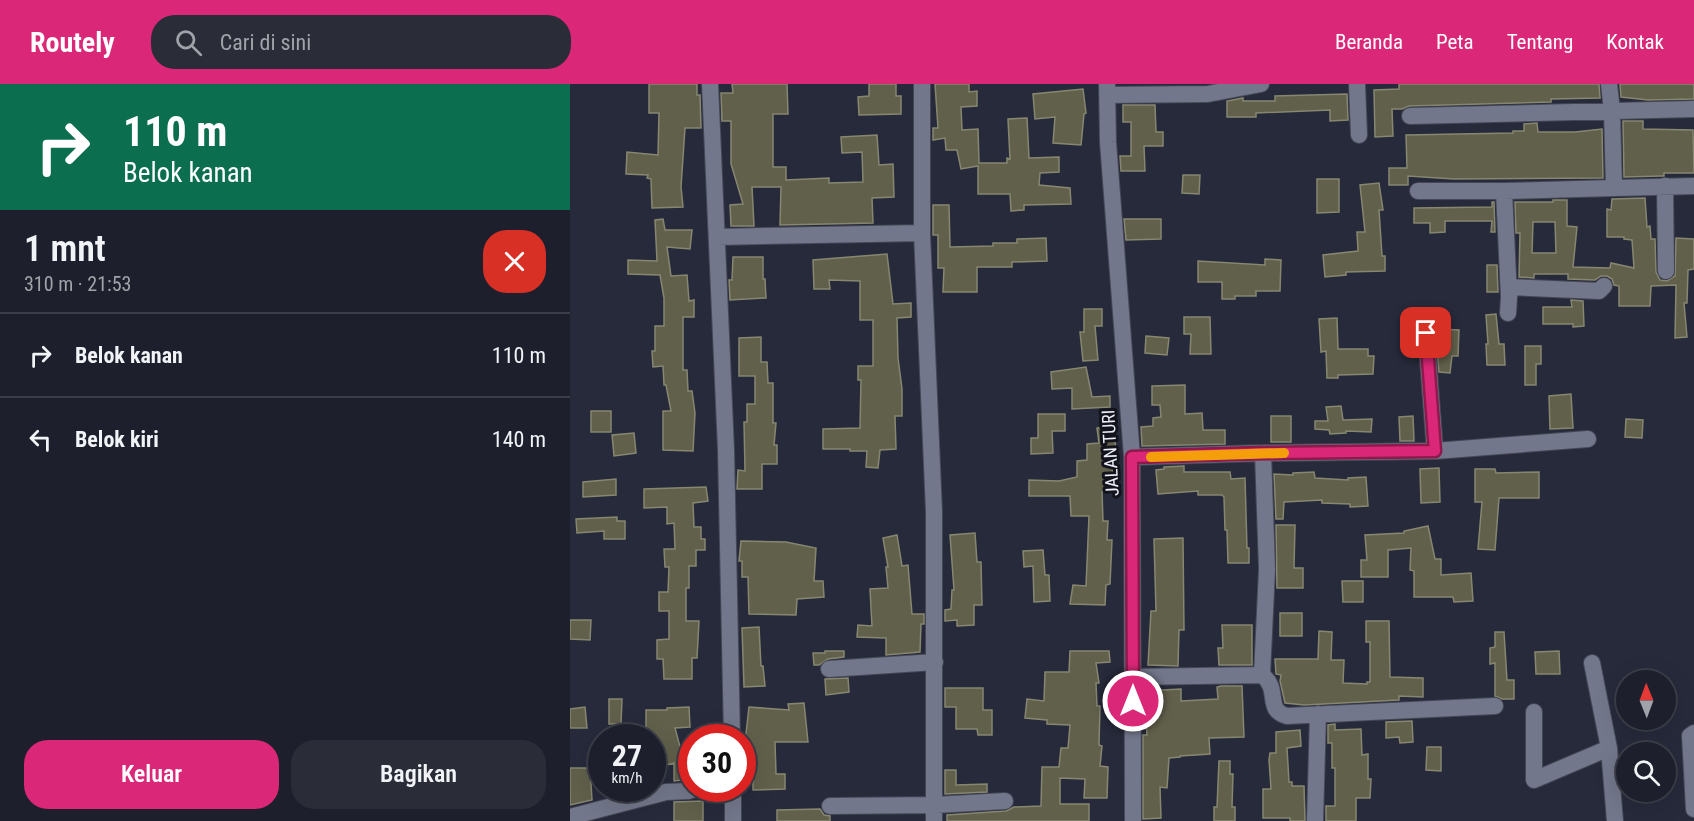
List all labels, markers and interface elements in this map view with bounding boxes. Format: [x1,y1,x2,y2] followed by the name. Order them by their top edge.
[151,15,571,69] search box
[30,26,115,59] text: Routely
[172,26,205,59] icon: search
[220,30,311,55] text: Cari di sini
[1335,30,1403,54] text: Beranda
[1436,30,1474,54] text: Peta
[1507,30,1573,54] text: Tentang
[1606,30,1664,54] text: Kontak
[123,107,228,156] text: 110 m
[24,108,102,186] icon: right
[123,157,253,189] text: Belok kanan
[24,228,106,270] text: 1 mnt
[483,230,546,293] button: close
[24,272,131,296] text: 310 m · 21:53
[1400,307,1451,358] pin
[1409,316,1442,349] icon: arrive
[24,339,57,372] icon: right
[75,343,183,368] text: Belok kanan
[492,343,546,368] text: 110 m
[1097,409,1123,497] street label: JALAN TURI
[24,423,57,456] icon: left
[75,427,159,452] text: Belok kiri
[492,427,546,452] text: 140 m
[1101,669,1165,733] position arrow
[1616,670,1676,730] north arrow
[1616,670,1676,802] map controls
[678,724,756,802] speed limit sign: 30
[612,738,642,773] text: 27
[24,740,279,809] button: Keluar
[291,740,546,809] button: Bagikan
[1616,742,1676,802] button: search
[612,769,642,787] text: km/h

